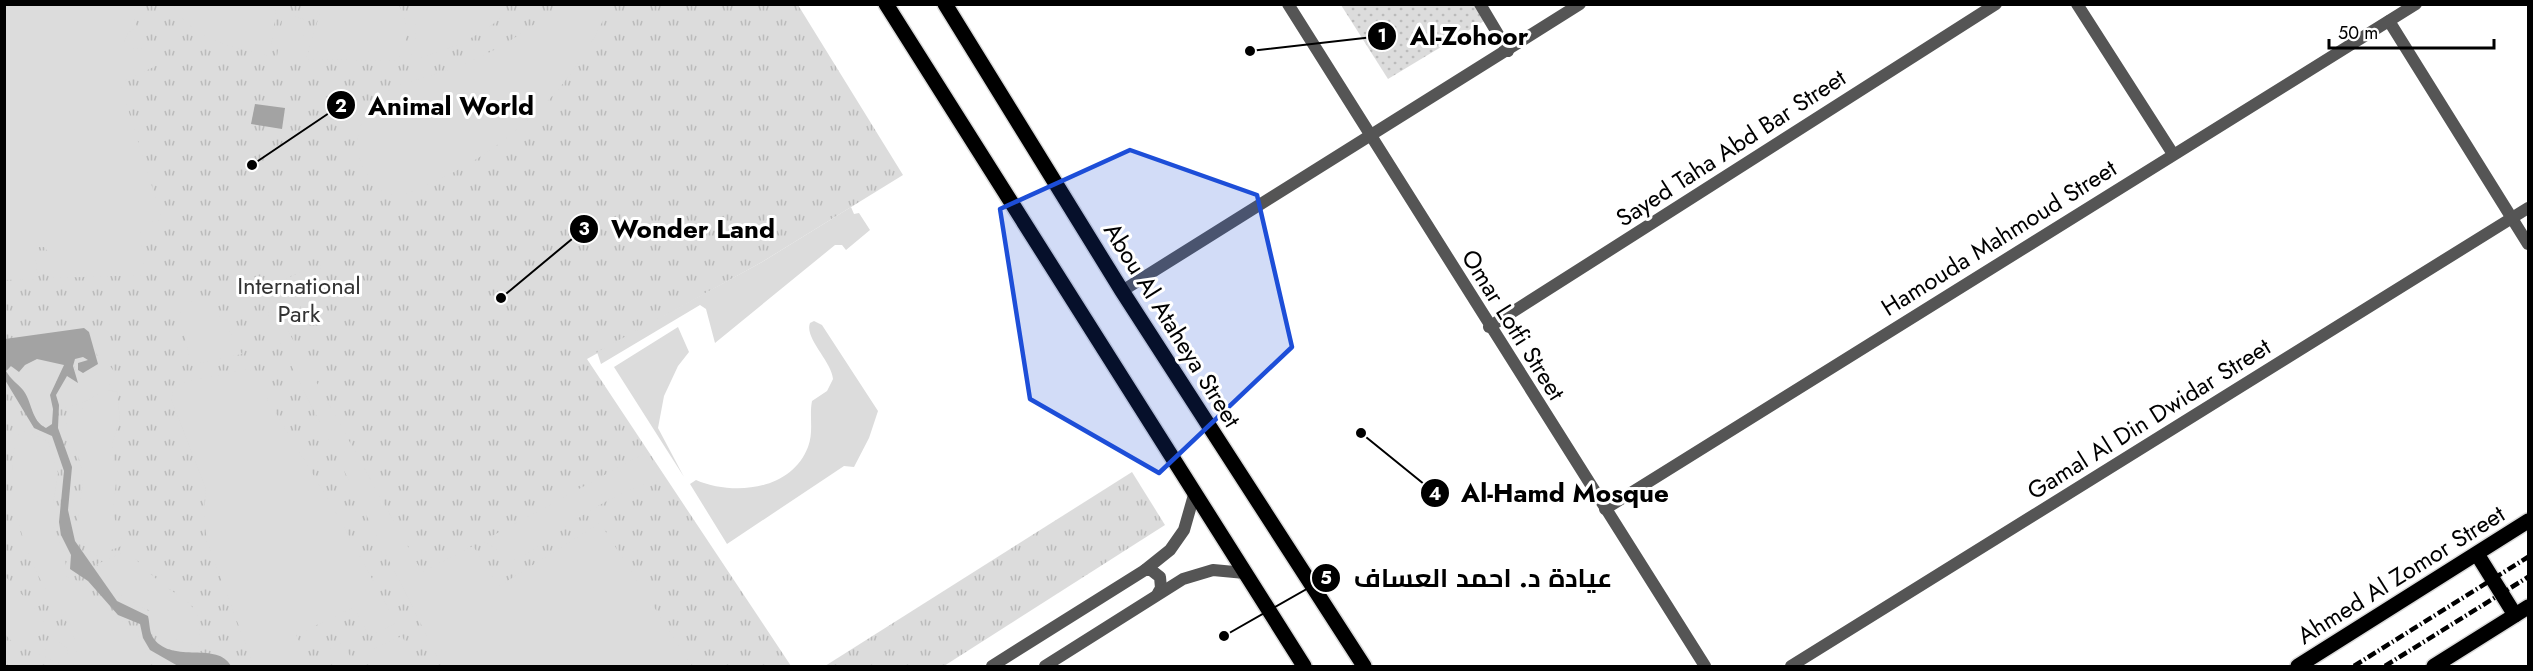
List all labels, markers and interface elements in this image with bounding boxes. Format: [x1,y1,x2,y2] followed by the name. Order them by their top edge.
[2329,12,2494,50] scale bar
[1367,14,1540,58] callout: Al-Zohoor
[1409,17,1529,55] text: Al-Zohoor
[2338,20,2378,46] text: 50 m
[1377,23,1387,49] text: 1
[1609,60,1853,235] street label: Sayed Taha Abd Bar Street
[326,83,546,127] callout: Animal World
[367,87,534,125] text: Animal World
[335,93,347,119] text: 2
[1874,151,2123,324] street label: Hamouda Mahmoud Street
[569,207,787,251] callout: Wonder Land
[611,210,775,248] text: Wonder Land
[578,216,590,242] text: 3
[1095,216,1250,434] street label: Abou Al Ataheya Street
[1453,243,1574,407] street label: Omar Lotfi Street
[237,268,361,331] park label: International Park
[2020,329,2277,508] street label: Gamal Al Din Dwidar Street
[1420,471,1681,515] callout: Al-Hamd Mosque
[1460,474,1669,512] text: Al-Hamd Mosque
[1429,481,1441,507] text: 4
[2290,496,2512,653] street label: Ahmed Al Zomor Street
[1311,556,1624,600] callout: عيادة د. احمد العساف
[1354,559,1612,597] text: عيادة د. احمد العساف
[1320,565,1332,591] text: 5

